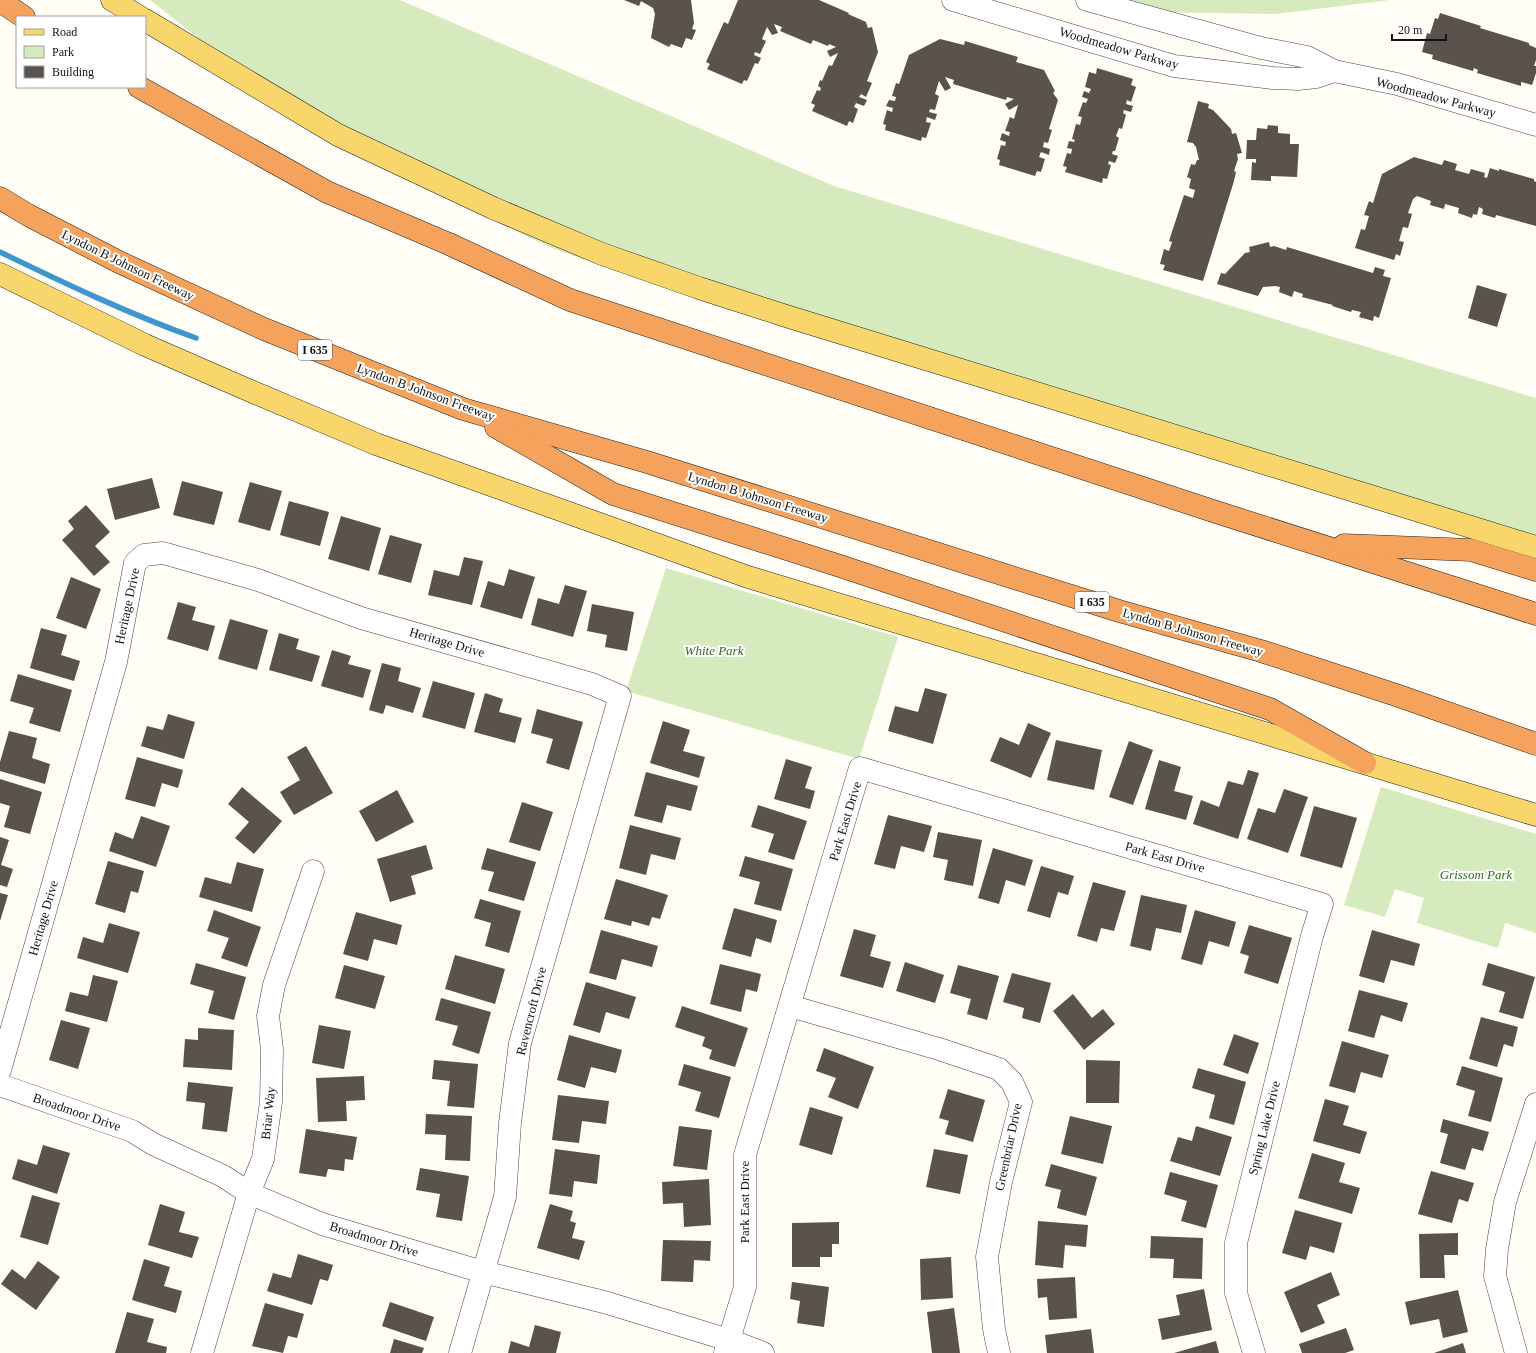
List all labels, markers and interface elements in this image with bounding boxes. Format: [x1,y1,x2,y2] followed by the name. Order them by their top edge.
[16,16,146,88] legend
[1392,16,1446,42] scale bar
[1398,23,1423,37] text: 20 m
[1058,24,1181,72] street label: Woodmeadow Parkway
[52,25,77,39] text: Road
[52,45,74,59] text: Park
[52,65,94,79] text: Building
[1374,74,1498,120] street label: Woodmeadow Parkway
[59,226,197,304] street label: Lyndon B Johnson Freeway
[298,340,332,360] road number: I 635
[355,360,497,424] street label: Lyndon B Johnson Freeway
[686,469,830,526] street label: Lyndon B Johnson Freeway
[112,566,142,646] street label: Heritage Drive
[1075,592,1109,612] road number: I 635
[1121,605,1265,659] street label: Lyndon B Johnson Freeway
[408,624,487,660] street label: Heritage Drive
[685,643,744,658] park label: White Park
[826,779,864,863] street label: Park East Drive
[1123,838,1207,876] street label: Park East Drive
[1440,867,1513,882] park label: Grissom Park
[25,878,61,957] street label: Heritage Drive
[513,965,549,1057] street label: Ravencroft Drive
[1245,1079,1283,1177] street label: Spring Lake Drive
[258,1085,278,1140] street label: Briar Way
[31,1090,123,1134] street label: Broadmoor Drive
[991,1102,1025,1192] street label: Greenbriar Drive
[737,1161,752,1243] street label: Park East Drive
[328,1218,420,1260] street label: Broadmoor Drive

